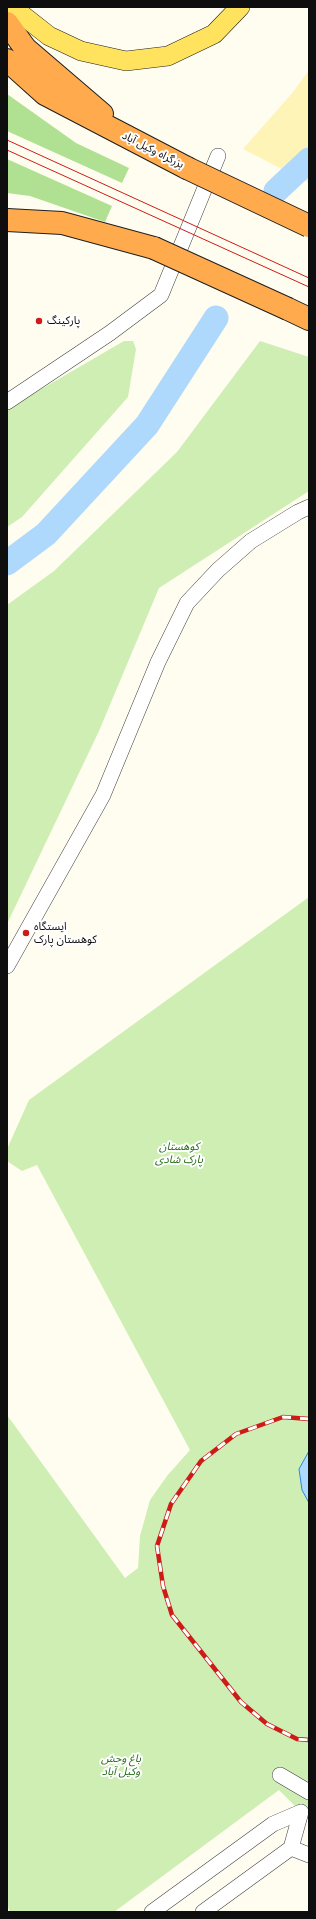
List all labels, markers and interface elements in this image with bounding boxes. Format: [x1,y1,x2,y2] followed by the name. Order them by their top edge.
[120,129,186,171] street label: بزرگراه وکیل آباد
[47,314,80,328] place label: پارکینگ
[34,316,44,326] marker: پارکینگ
[34,920,97,946] place label: ایستگاه کوهستان پارک
[21,928,31,938] marker: ایستگاه کوهستان پارک
[155,1140,203,1166] park label: کوهستان پارک شادی
[101,1752,141,1778] park label: باغ وحش وکیل آباد

